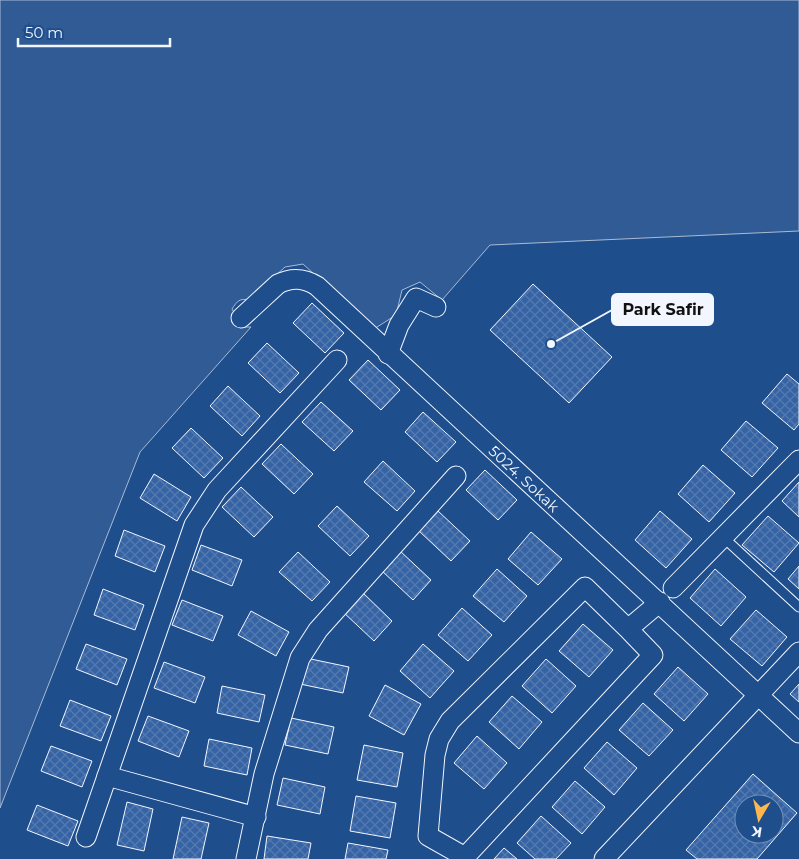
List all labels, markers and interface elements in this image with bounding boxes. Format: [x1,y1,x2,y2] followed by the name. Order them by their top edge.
[18,15,170,47] scale bar
[25,23,63,42] text: 50 m
[612,294,713,325] callout: Park Safir
[622,300,704,319] text: Park Safir
[485,441,564,516] street label: 5024. Sokak
[734,794,784,844] north arrow
[750,822,763,842] text: K

